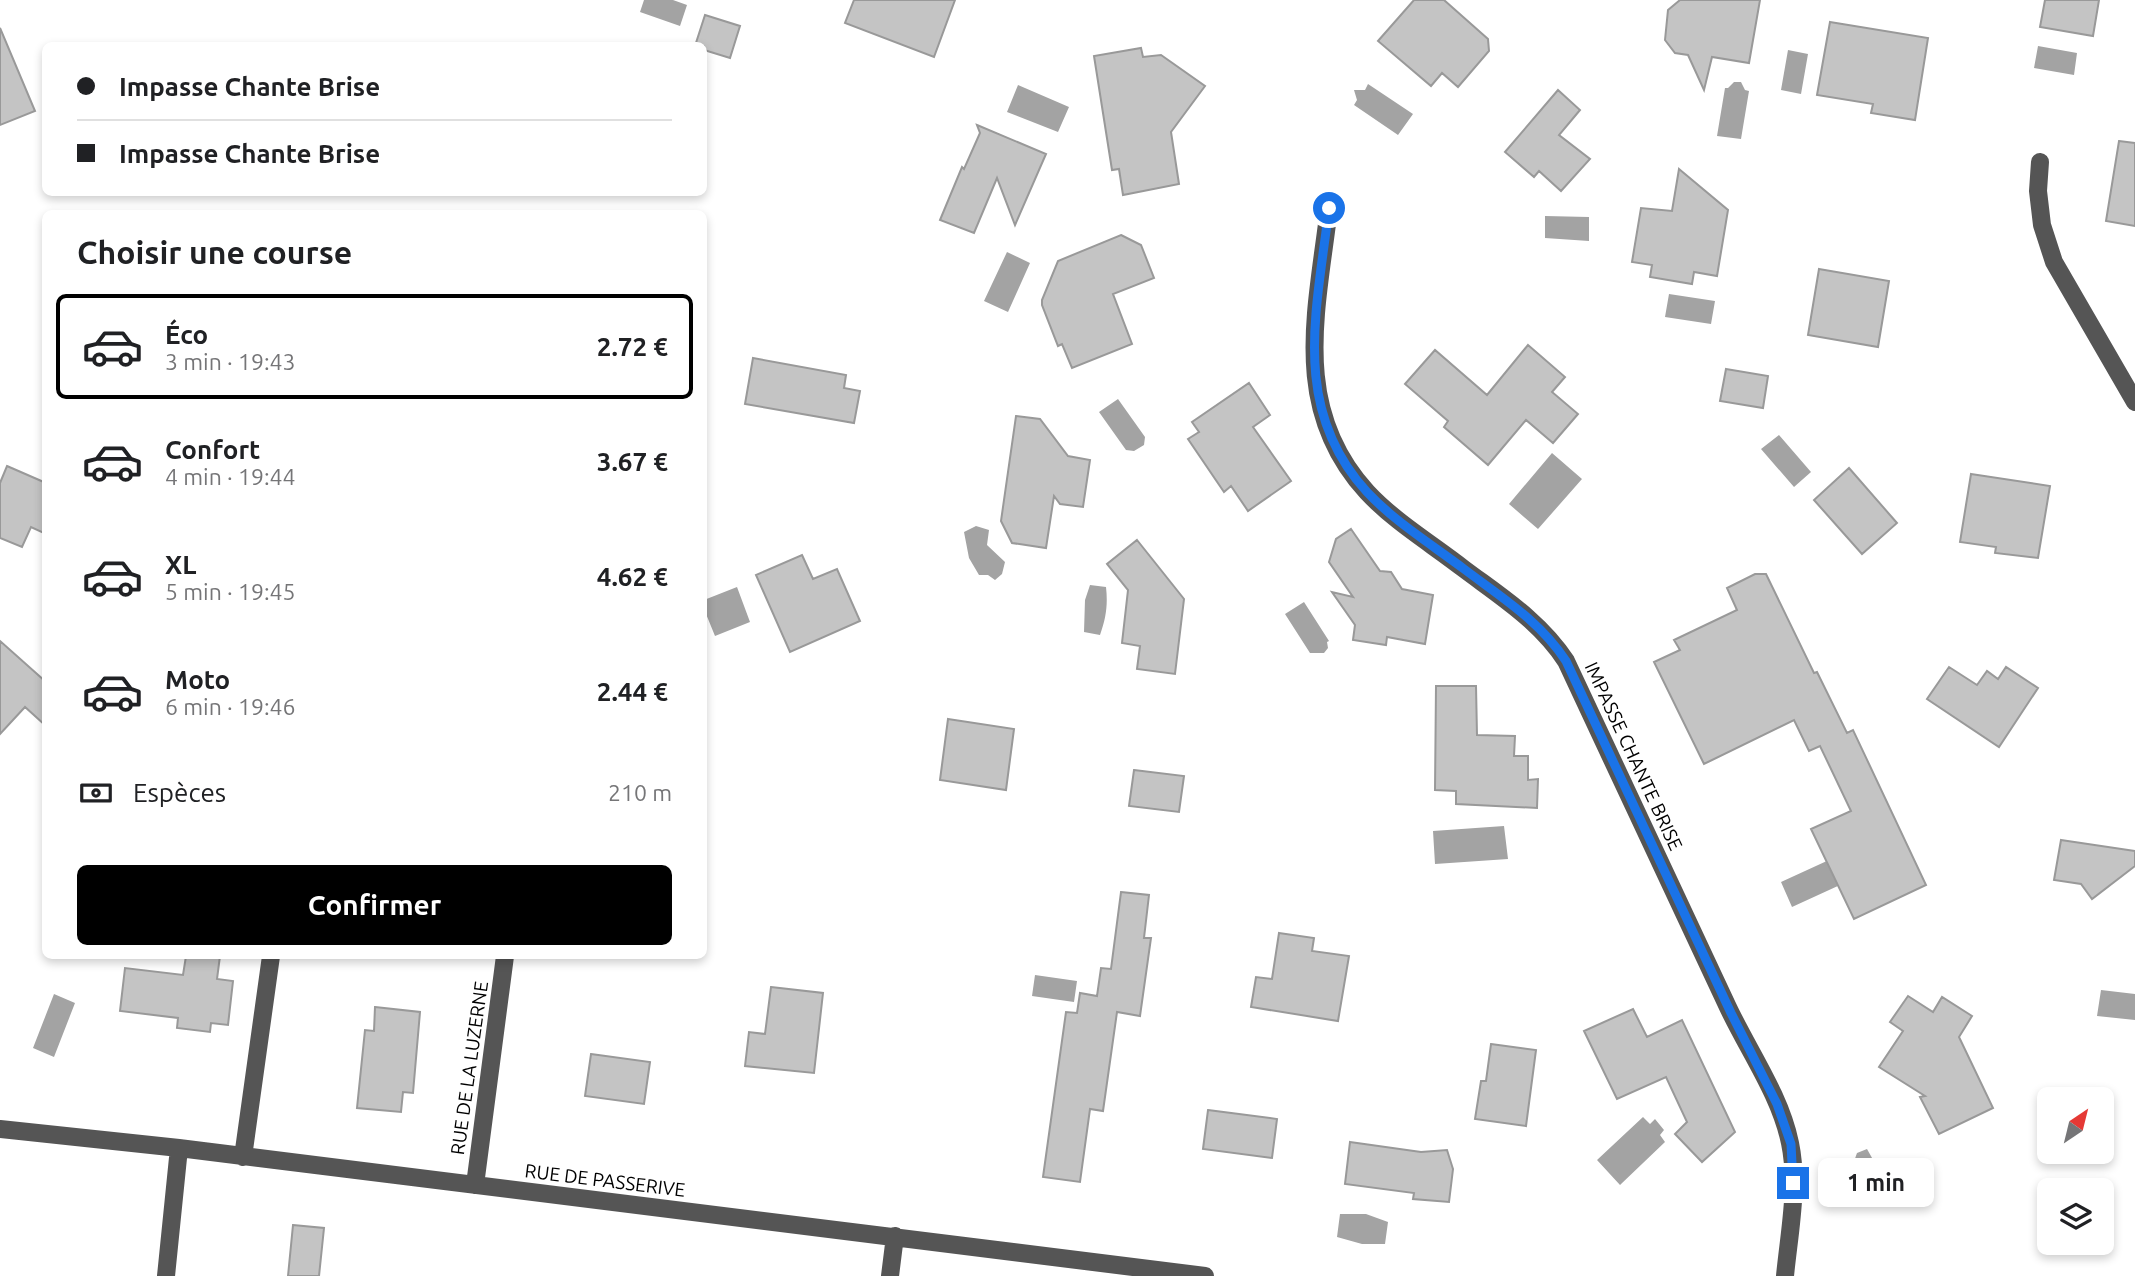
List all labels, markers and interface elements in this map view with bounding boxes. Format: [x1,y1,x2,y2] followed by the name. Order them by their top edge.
[119,72,380,101] text: Impasse Chante Brise
[119,139,380,168] text: Impasse Chante Brise
[1313,192,1345,224] route start
[77,234,352,270] text: Choisir une course
[81,315,144,378] icon: car
[165,320,208,349] text: Éco
[597,332,668,361] text: 2.72 €
[165,349,296,374] text: 3 min · 19:43
[81,430,144,493] icon: car
[165,435,260,464] text: Confort
[597,447,668,476] text: 3.67 €
[165,464,296,489] text: 4 min · 19:44
[81,545,144,608] icon: car
[165,550,196,579] text: XL
[597,562,668,591] text: 4.62 €
[165,579,296,604] text: 5 min · 19:45
[1581,658,1687,854] street label: IMPASSE CHANTE BRISE
[81,660,144,723] icon: car
[165,665,230,694] text: Moto
[597,677,668,706] text: 2.44 €
[165,694,296,719] text: 6 min · 19:46
[77,774,115,812] icon: cash
[133,778,226,807] text: Espèces
[608,780,672,805] text: 210 m
[77,865,672,945] button: Confirmer
[446,980,492,1156] street label: RUE DE LA LUZERNE
[2037,1087,2114,1164] north arrow
[2037,1087,2114,1255] map controls
[1818,1158,1933,1208] callout: 1 min
[524,1159,686,1201] street label: RUE DE PASSERIVE
[1777,1167,1809,1199] route end
[1847,1170,1905,1195] text: 1 min
[2037,1178,2114,1255] button: layers

